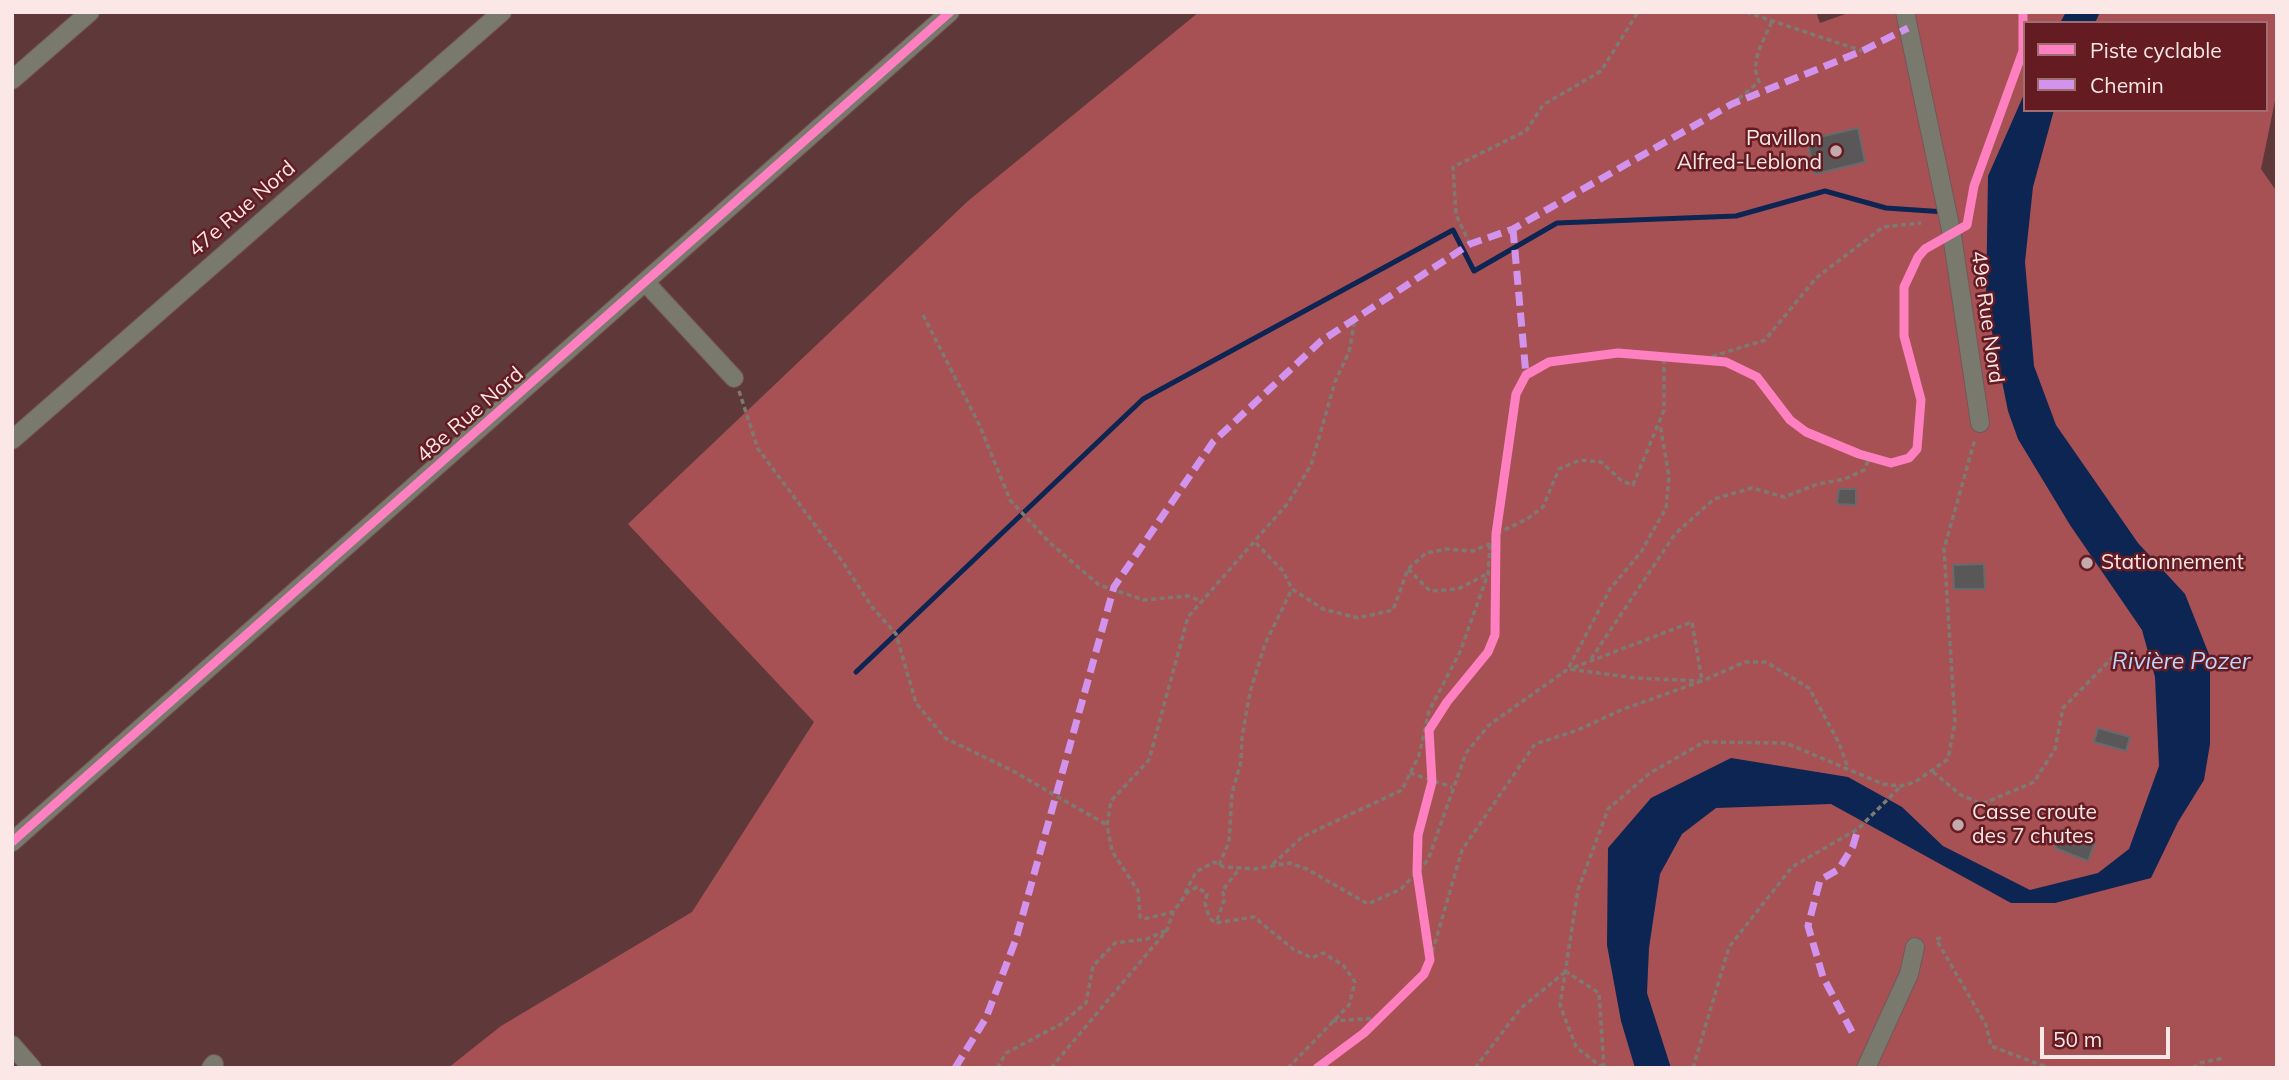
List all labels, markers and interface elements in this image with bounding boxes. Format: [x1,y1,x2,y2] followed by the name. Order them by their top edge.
[2023,21,2268,112] legend
[2090,37,2222,63] text: Piste cyclable
[2090,72,2164,98] text: Chemin
[1677,126,1822,176] place label: Pavillon Alfred-Leblond
[1828,143,1844,159] marker: Pavillon Alfred-Leblond
[183,156,301,262] street label: 47e Rue Nord
[1965,249,2009,385] street label: 49e Rue Nord
[411,362,529,468] street label: 48e Rue Nord
[2101,550,2244,576] place label: Stationnement
[2079,555,2095,571] marker: Stationnement
[2112,648,2250,676] water label: Rivière Pozer
[1972,800,2097,850] place label: Casse croute des 7 chutes
[1950,817,1966,833] marker: Casse croute des 7 chutes
[2044,1014,2174,1058] scale bar
[2053,1026,2102,1052] text: 50 m

